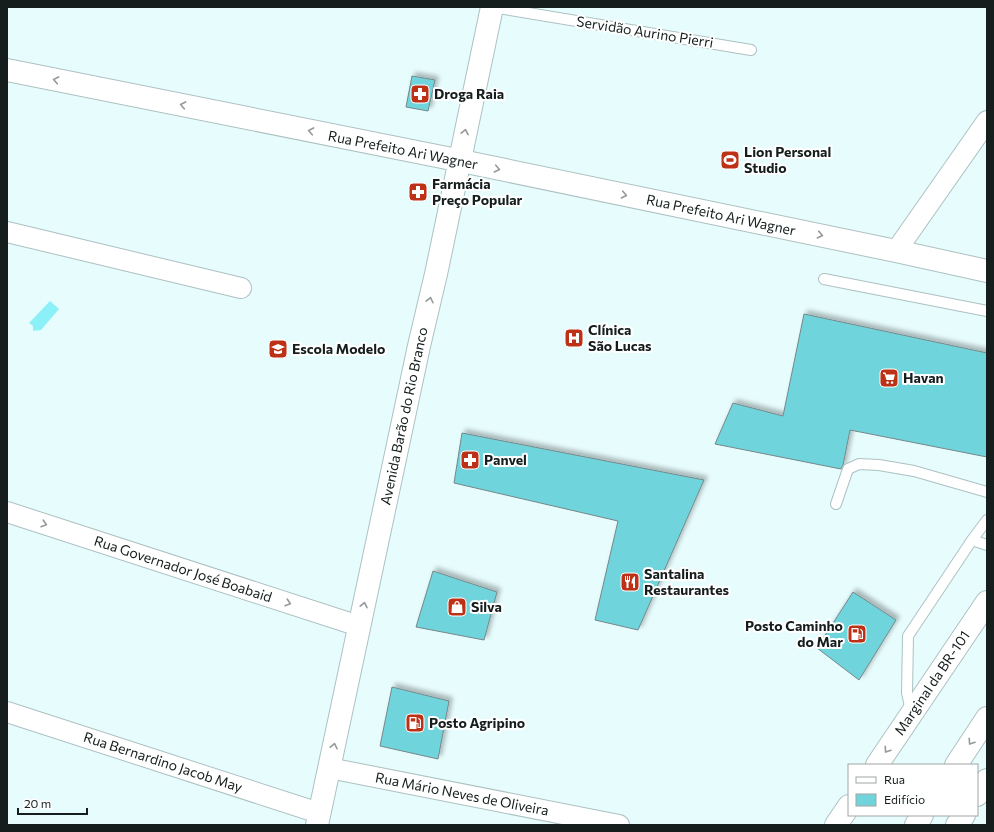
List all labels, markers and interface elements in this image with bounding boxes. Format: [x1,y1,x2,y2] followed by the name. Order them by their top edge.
[575,12,715,51] street label: Servidão Aurino Pierri
[53,76,59,84] one-way arrow
[409,83,431,105] pharmacy icon: Droga Raia
[434,85,504,102] place label: Droga Raia
[180,102,186,110] one-way arrow
[308,127,314,136] one-way arrow
[327,127,480,172] street label: Rua Prefeito Ari Wagner
[460,129,468,135] one-way arrow
[744,143,831,176] place label: Lion Personal Studio
[719,149,741,171] sports icon: Lion Personal Studio
[494,164,500,172] one-way arrow
[432,175,523,208] place label: Farmácia Preço Popular
[407,181,429,203] pharmacy icon: Farmácia Preço Popular
[621,190,627,198] one-way arrow
[645,190,798,239] street label: Rua Prefeito Ari Wagner
[817,231,823,239] one-way arrow
[425,297,433,303] one-way arrow
[588,321,652,354] place label: Clínica São Lucas
[376,325,431,506] street label: Avenida Barão do Rio Branco
[563,327,585,349] hospital icon: Clínica São Lucas
[267,338,289,360] school or university icon: Escola Modelo
[292,340,385,357] place label: Escola Modelo
[878,367,900,389] supermarket icon: Havan
[903,369,944,386] place label: Havan
[459,449,481,471] pharmacy icon: Panvel
[484,451,527,468] place label: Panvel
[40,520,47,528] one-way arrow
[92,532,274,605] street label: Rua Governador José Boabaid
[644,565,730,598] place label: Santalina Restaurantes
[619,571,641,593] restaurant icon: Santalina Restaurantes
[446,596,468,618] shop icon: Silva
[284,598,291,607] one-way arrow
[471,598,502,615] place label: Silva
[359,602,367,608] one-way arrow
[745,617,843,650] place label: Posto Caminho do Mar
[846,623,868,645] fuel station icon: Posto Caminho do Mar
[890,627,973,738] street label: Marginal da BR-101
[404,712,426,734] fuel station icon: Posto Agripino
[429,714,525,731] place label: Posto Agripino
[82,728,245,795] street label: Rua Bernardino Jacob May
[969,737,976,744] one-way arrow
[330,743,338,749] one-way arrow
[884,746,892,753] one-way arrow
[848,764,978,816] legend
[374,768,550,819] street label: Rua Mário Neves de Oliveira
[884,772,905,786] text: Rua
[18,790,87,816] scale bar
[884,792,925,806] text: Edifício
[24,796,51,810] text: 20 m

